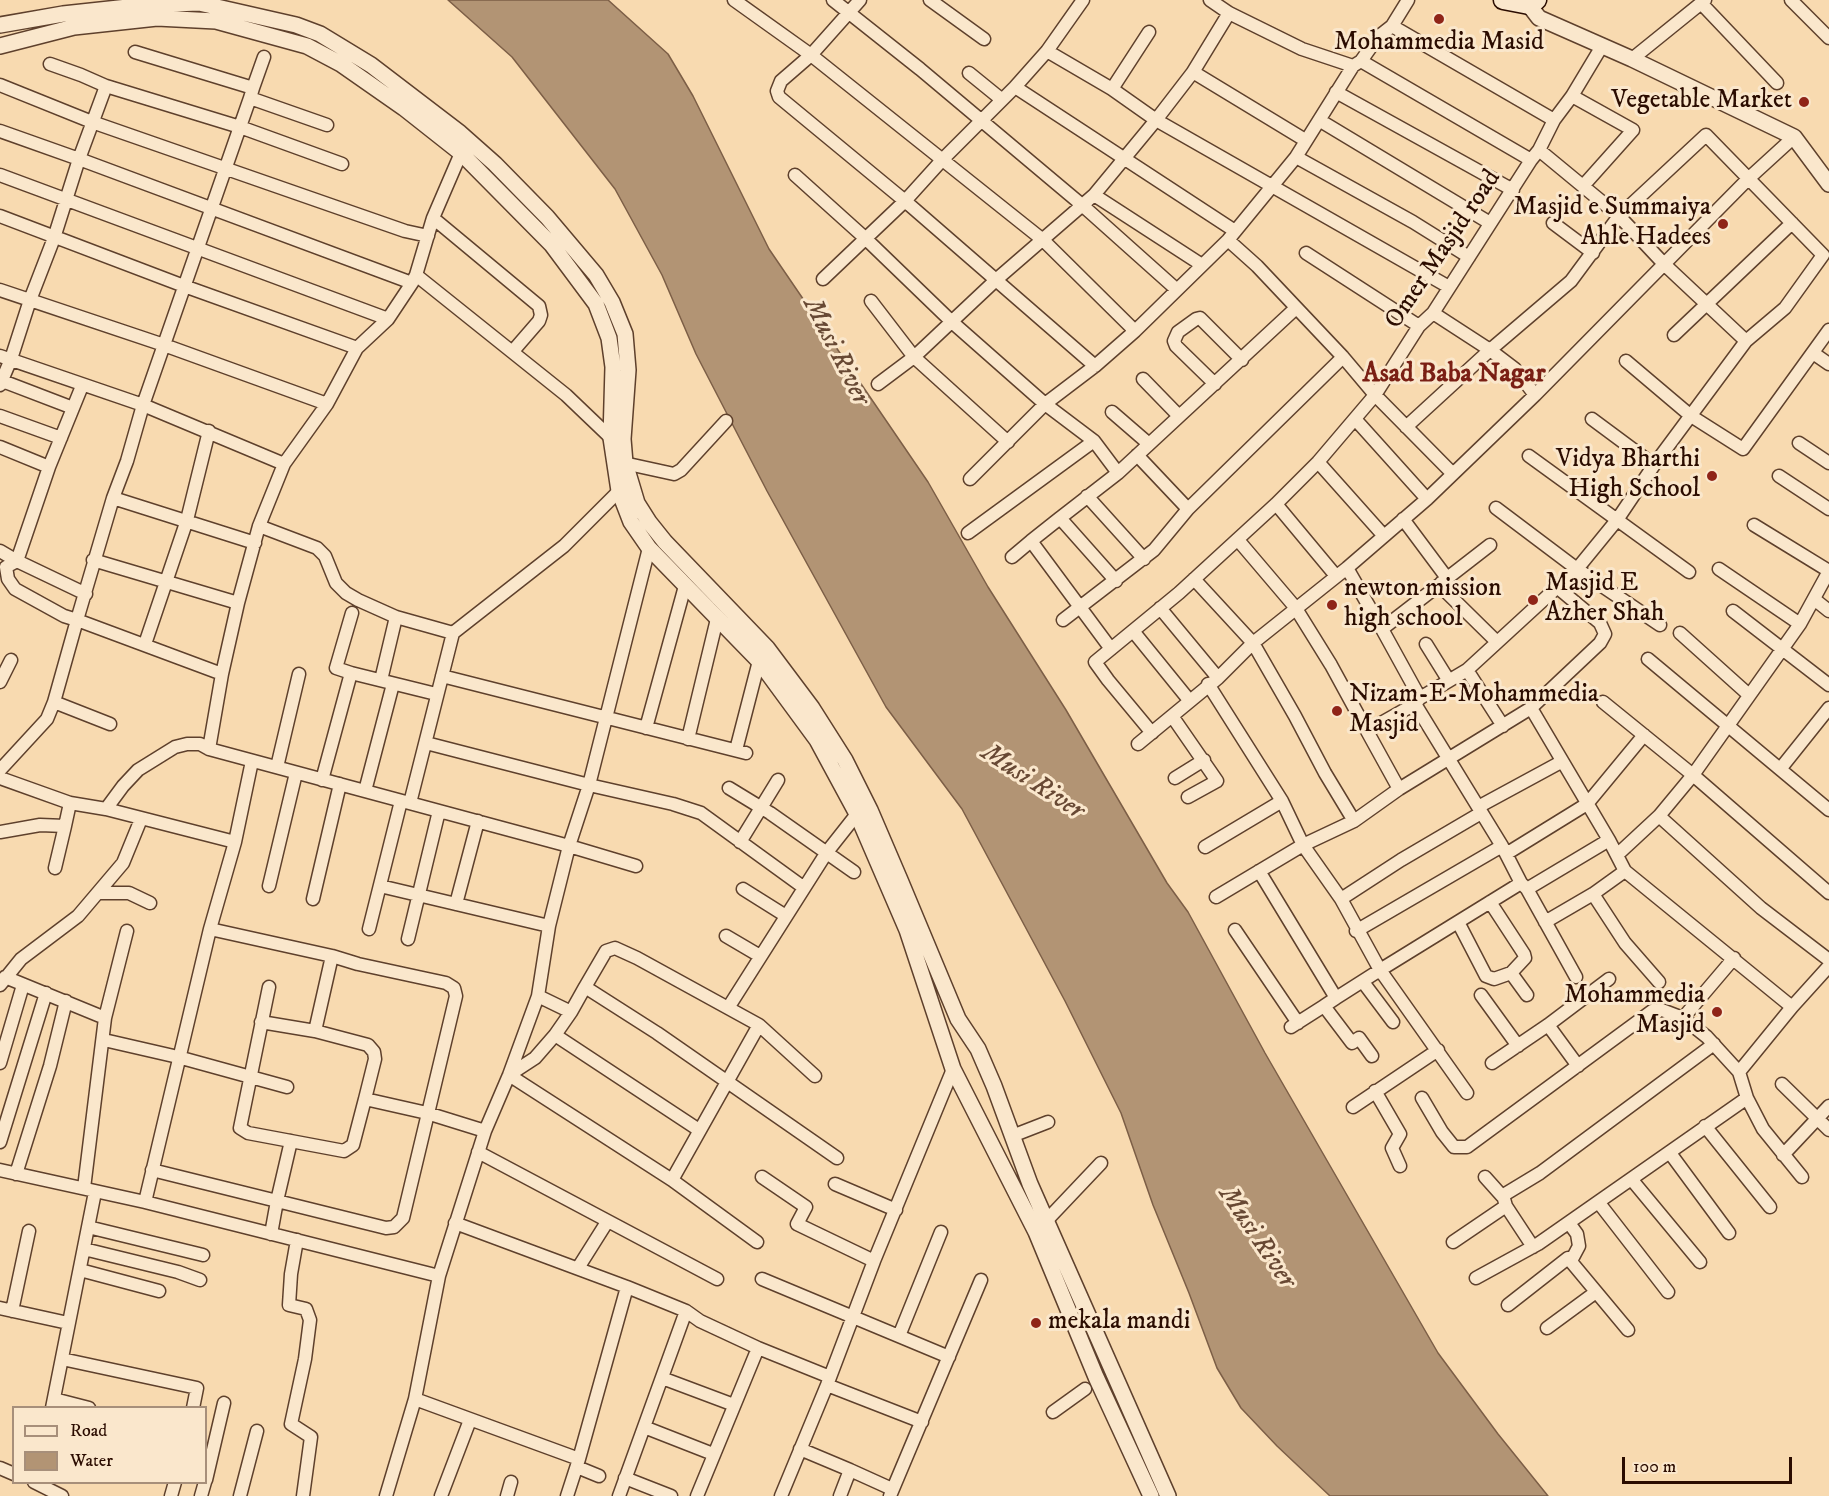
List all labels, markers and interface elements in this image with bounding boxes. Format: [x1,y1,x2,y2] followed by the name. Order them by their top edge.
[1432,12,1446,26] marker: Mohammedia Masid
[1334,28,1544,60] place label: Mohammedia Masid
[1611,86,1792,118] place label: Vegetable Market
[1797,95,1811,109] marker: Vegetable Market
[1379,165,1509,335] street label: Omer Masjid road
[1513,193,1711,255] place label: Masjid e Summaiya Ahle Hadees
[1716,217,1730,231] marker: Masjid e Summaiya Ahle Hadees
[794,293,876,411] water label: Musi River
[1362,359,1546,391] district label: Asad Baba Nagar
[1556,445,1700,506] place label: Vidya Bharthi High School
[1705,469,1719,483] marker: Vidya Bharthi High School
[1545,569,1664,630] place label: Masjid E Azher Shah
[1344,574,1502,636] place label: newton mission high school
[1526,593,1540,607] marker: Masjid E Azher Shah
[1325,598,1339,612] marker: newton mission high school
[1349,680,1599,742] place label: Nizam-E-Mohammedia Masjid
[1330,704,1344,718] marker: Nizam-E-Mohammedia Masjid
[974,738,1090,828] water label: Musi River
[1564,981,1705,1042] place label: Mohammedia Masjid
[1710,1005,1724,1019] marker: Mohammedia Masjid
[1210,1181,1302,1295] water label: Musi River
[1048,1307,1190,1339] place label: mekala mandi
[1029,1316,1043,1330] marker: mekala mandi
[12,1406,207,1484] legend
[70,1420,107,1442] text: Road
[1625,1445,1794,1483] scale bar
[70,1450,113,1472] text: Water
[1633,1456,1676,1478] text: 100 m

